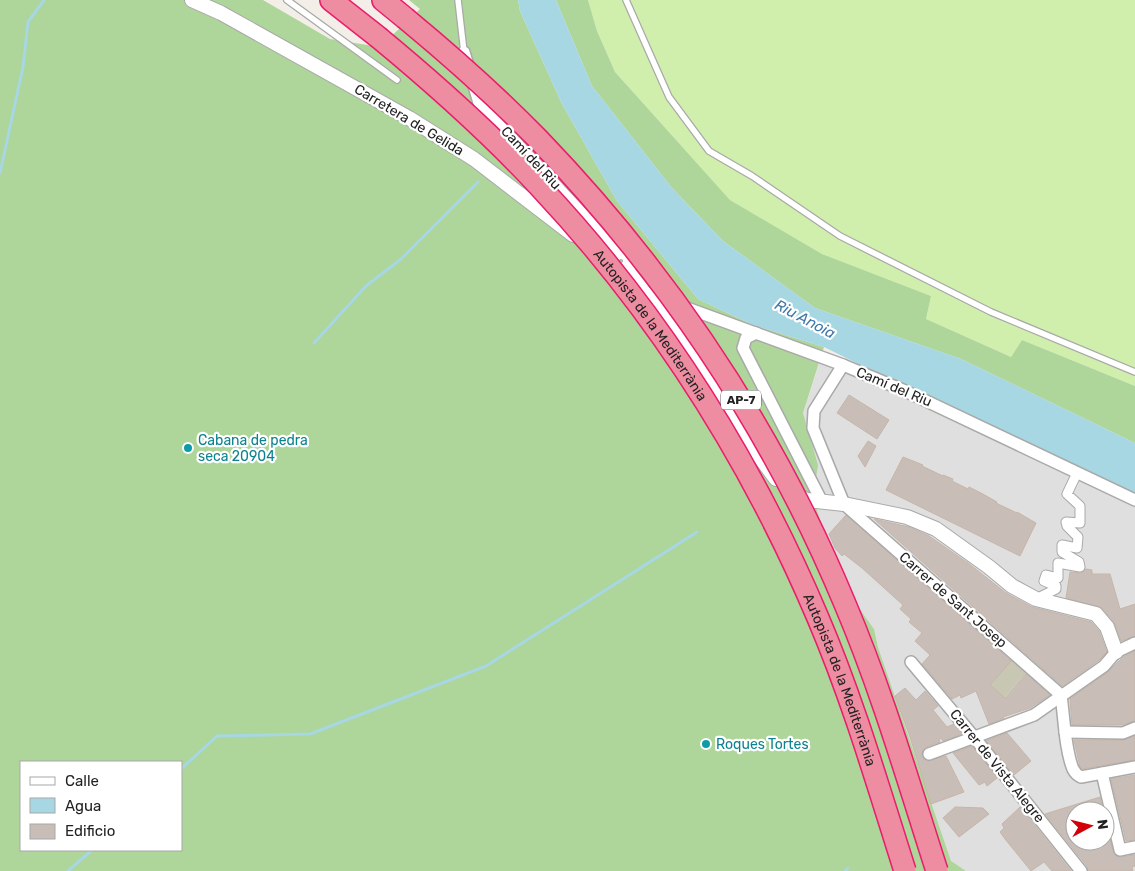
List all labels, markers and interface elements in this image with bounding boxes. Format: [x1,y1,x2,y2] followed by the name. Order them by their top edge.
[351,81,467,159] street label: Carretera de Gelida
[497,123,565,193] street label: Camí del Riu
[590,246,711,404] street label: Autopista de la Mediterrània
[772,296,839,343] water label: Riu Anoia
[854,363,934,411] street label: Camí del Riu
[721,390,761,410] road number: AP-7
[198,432,308,465] place label: Cabana de pedra seca 20904
[182,442,194,454] marker: Cabana de pedra seca 20904
[896,549,1010,651] street label: Carrer de Sant Josep
[800,591,880,768] street label: Autopista de la Mediterrània
[946,706,1048,826] street label: Carrer de Vista Alegre
[716,736,809,753] place label: Roques Tortes
[700,738,712,750] marker: Roques Tortes
[20,761,182,851] legend
[65,772,99,790] text: Calle
[65,797,101,815] text: Agua
[1065,801,1115,851] north arrow
[1093,818,1111,831] text: N
[65,822,115,840] text: Edificio

